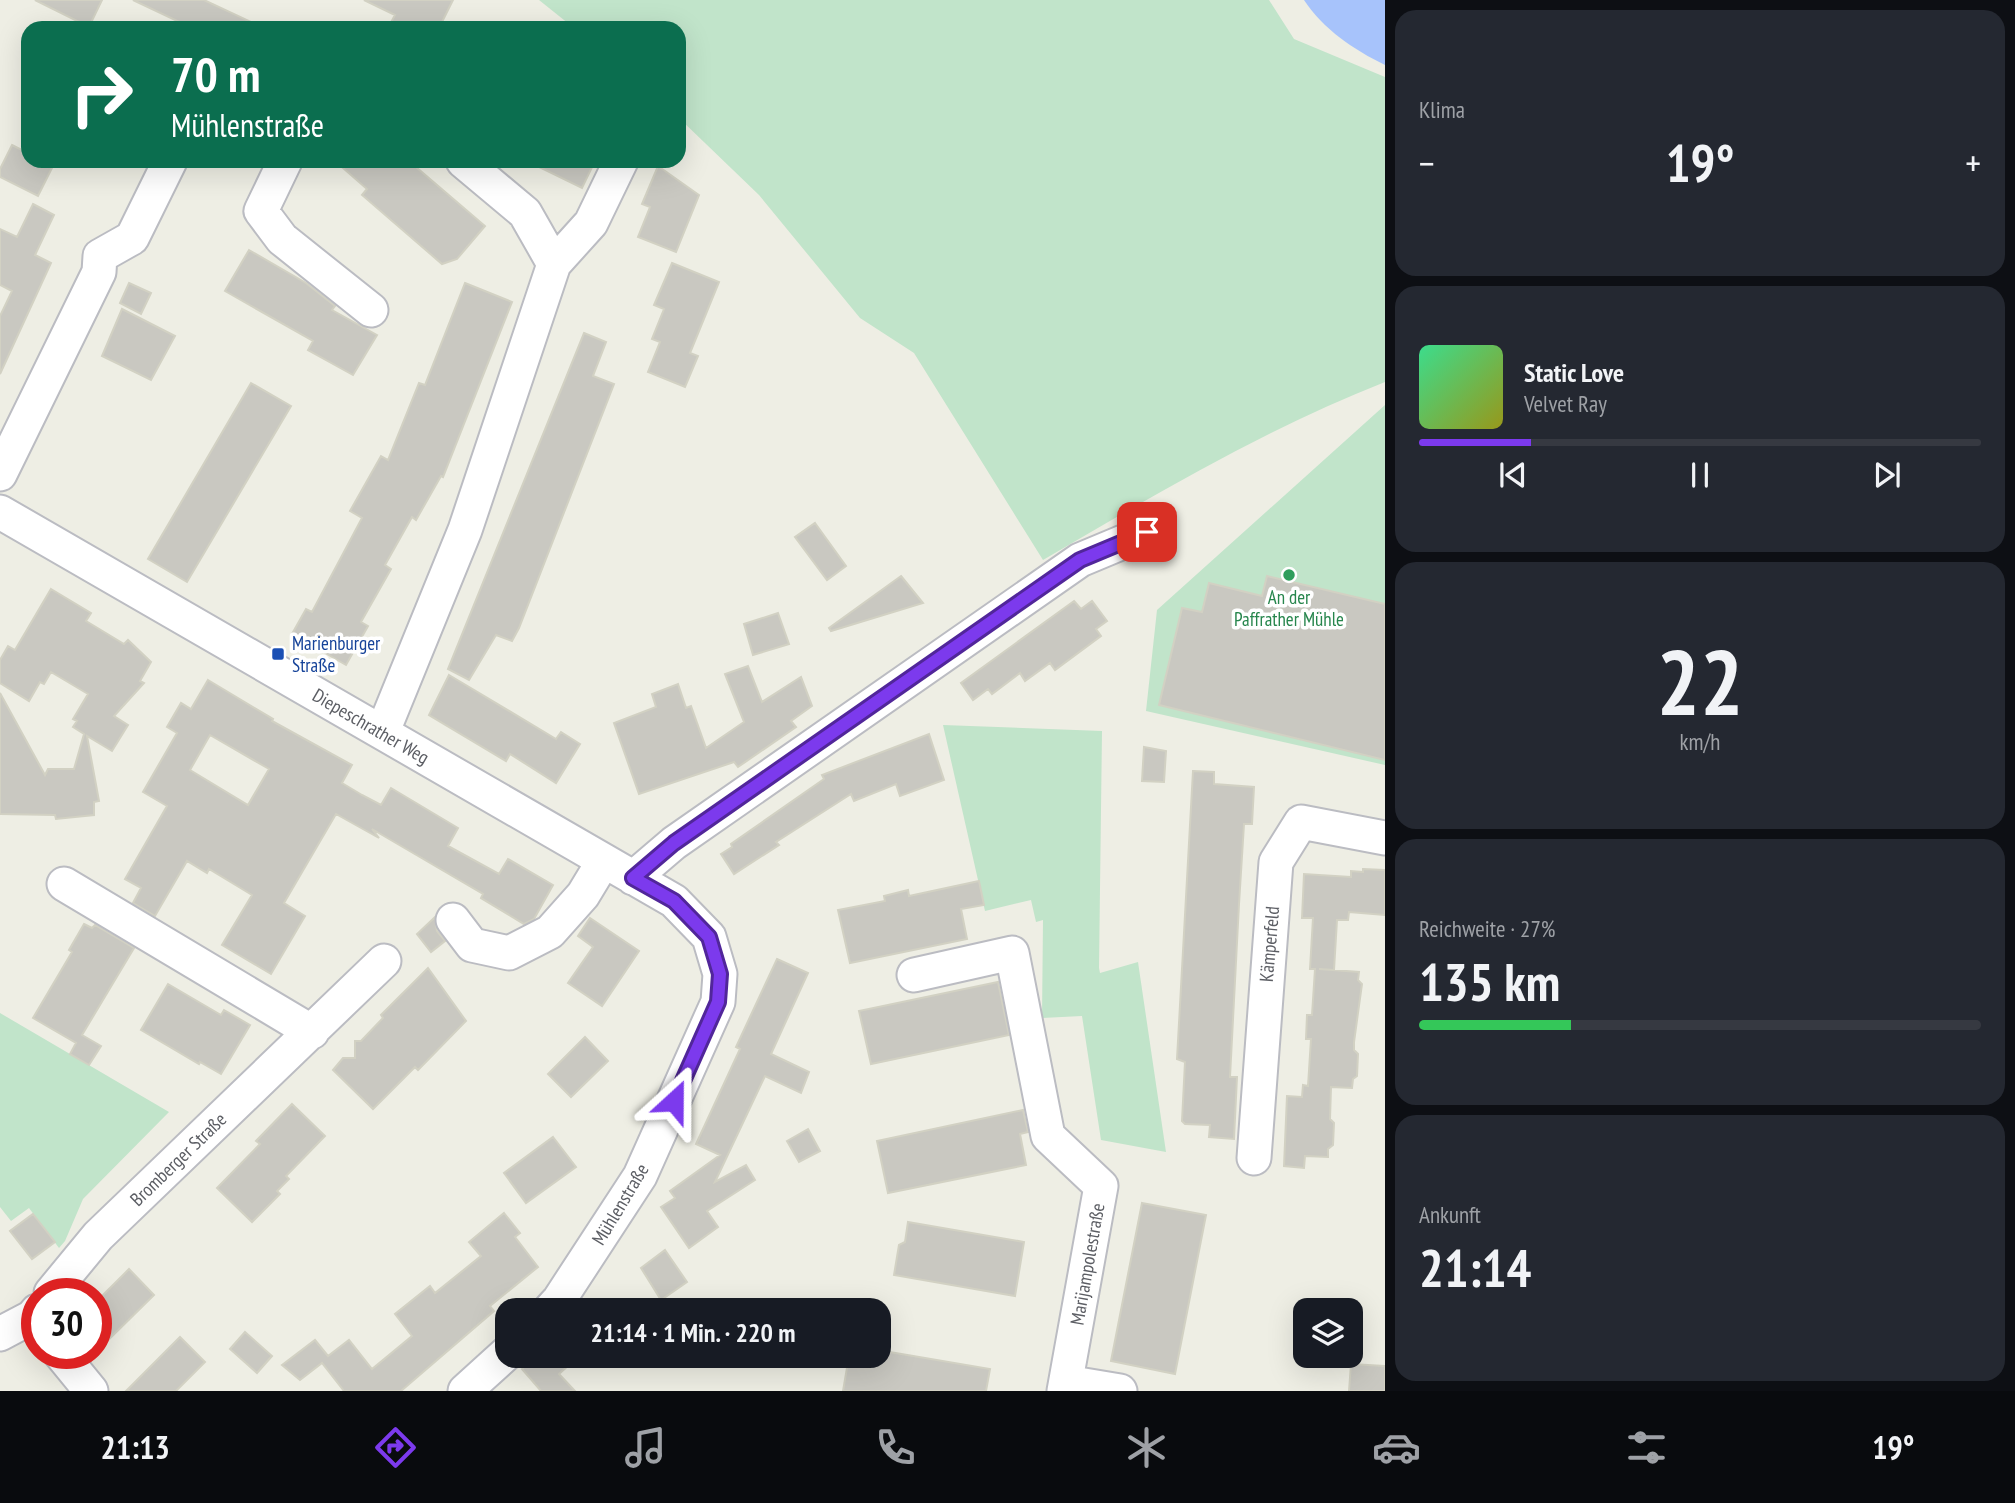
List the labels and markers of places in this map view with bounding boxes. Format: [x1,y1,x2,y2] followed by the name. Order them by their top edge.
[1117,502,1177,562] pin
[1281,567,1297,583] marker: An der Paffrather Mühle
[1234,585,1344,631] place label: An der Paffrather Mühle
[292,631,381,677] place label: Marienburger Straße
[270,646,286,662] marker: Marienburger Straße

